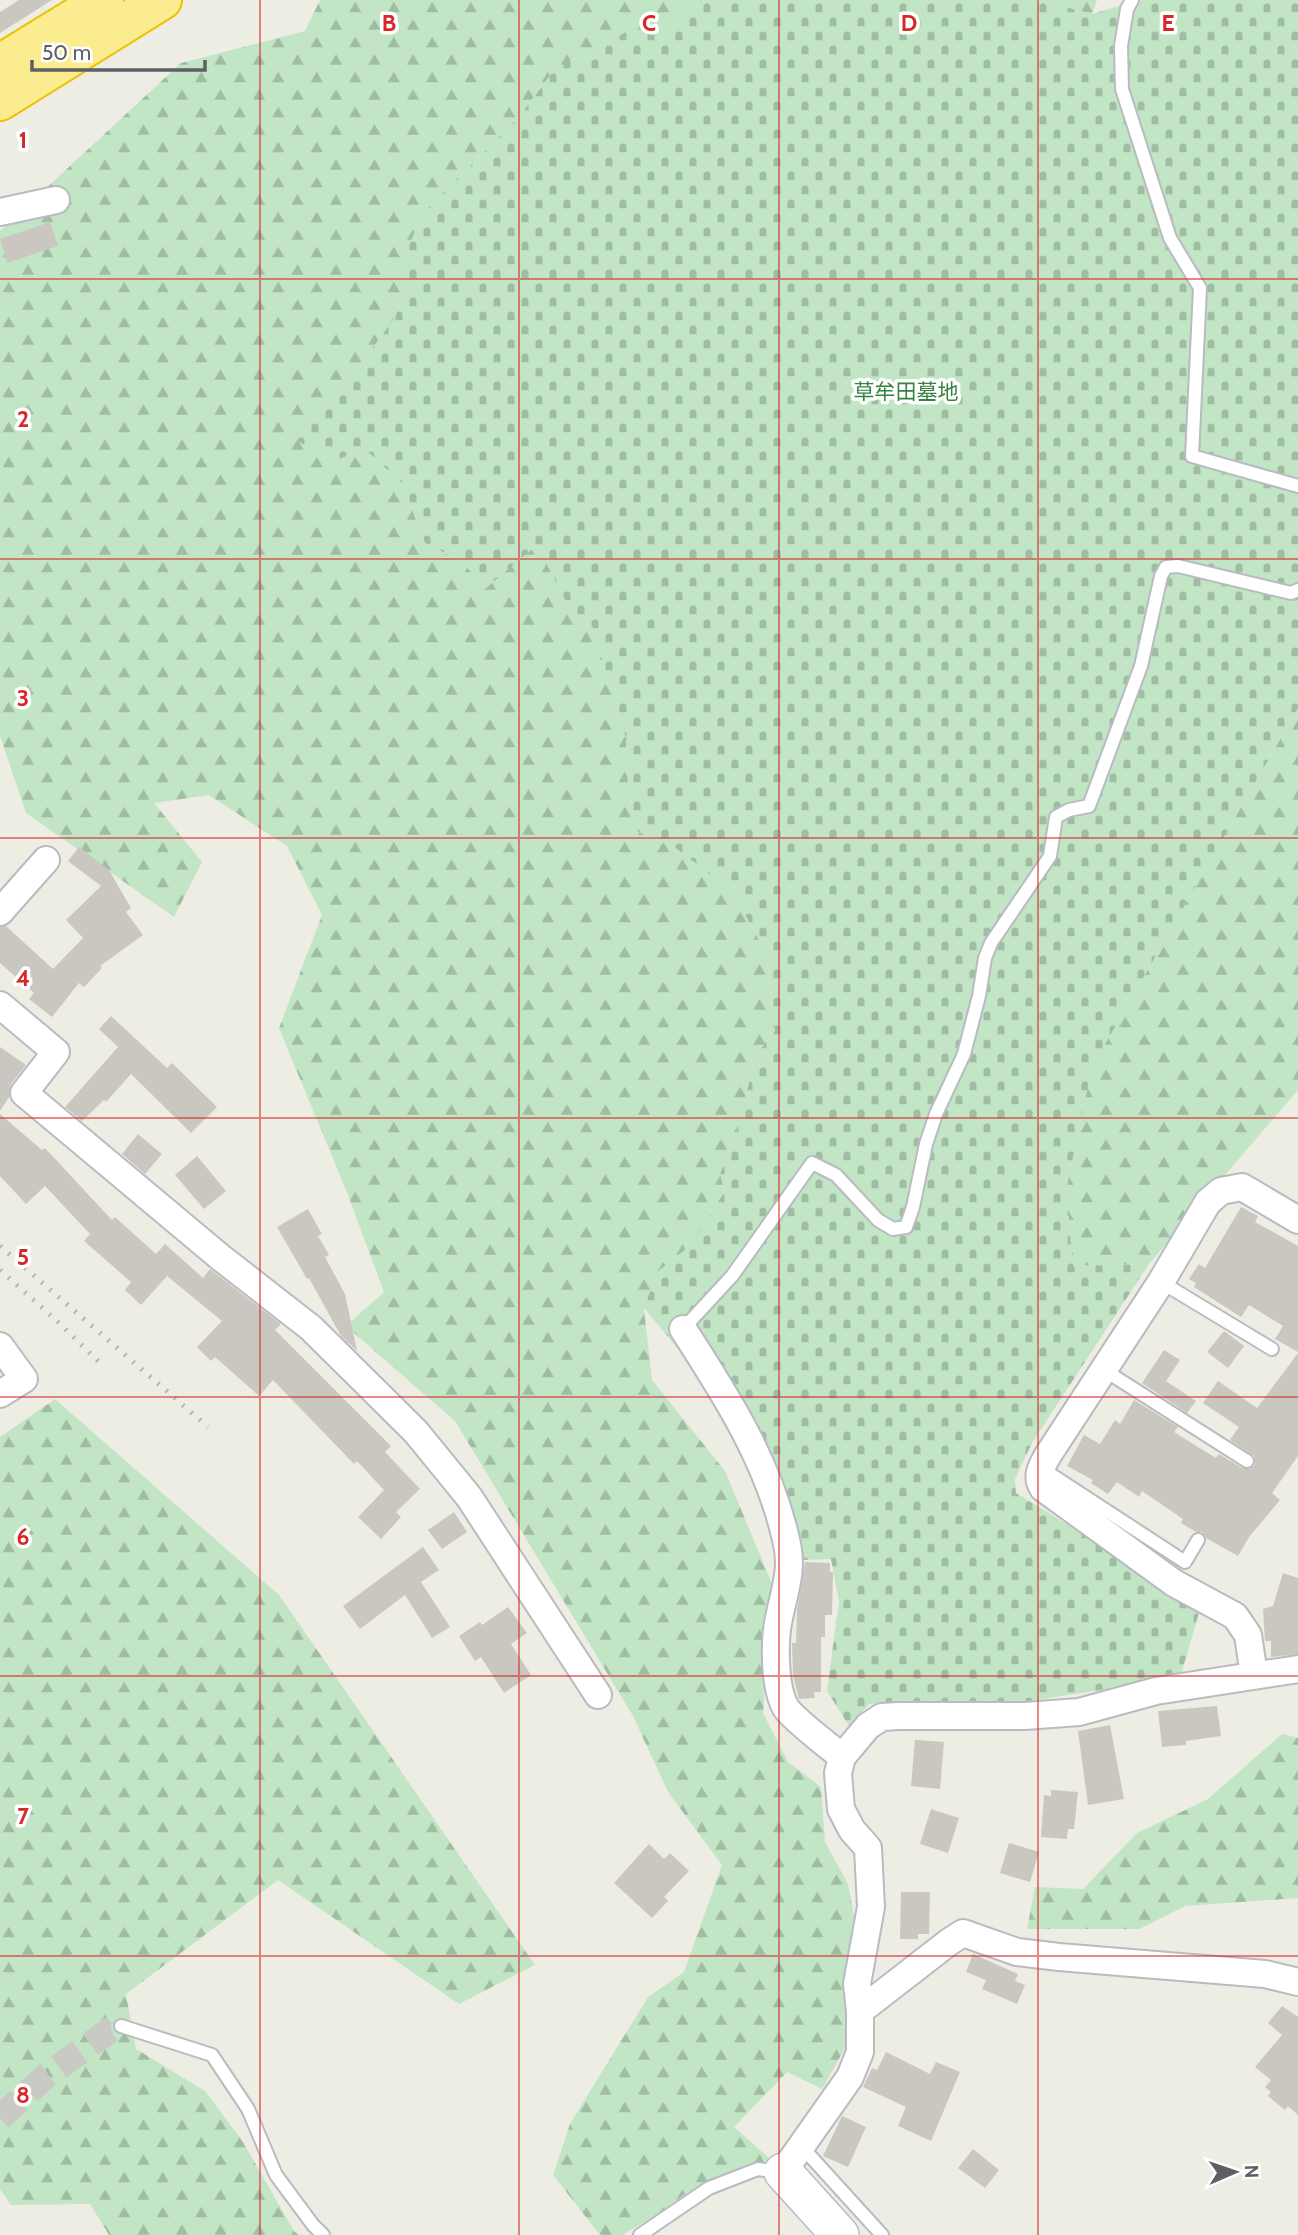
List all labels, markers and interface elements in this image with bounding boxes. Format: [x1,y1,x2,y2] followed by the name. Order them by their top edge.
[382,9,396,37] text: B
[642,9,656,37] text: C
[901,9,917,37] text: D
[1161,9,1175,37] text: E
[32,28,205,72] scale bar
[42,40,91,65] text: 50 m
[19,126,27,154] text: 1
[854,379,959,404] park label: 草牟田墓地
[17,405,29,433] text: 2
[17,684,29,712] text: 3
[16,964,30,992] text: 4
[17,1243,29,1271] text: 5
[17,1523,29,1551] text: 6
[17,1802,29,1830] text: 7
[16,2081,30,2109] text: 8
[1200,2137,1270,2207] north arrow
[1240,2164,1263,2179] text: N

